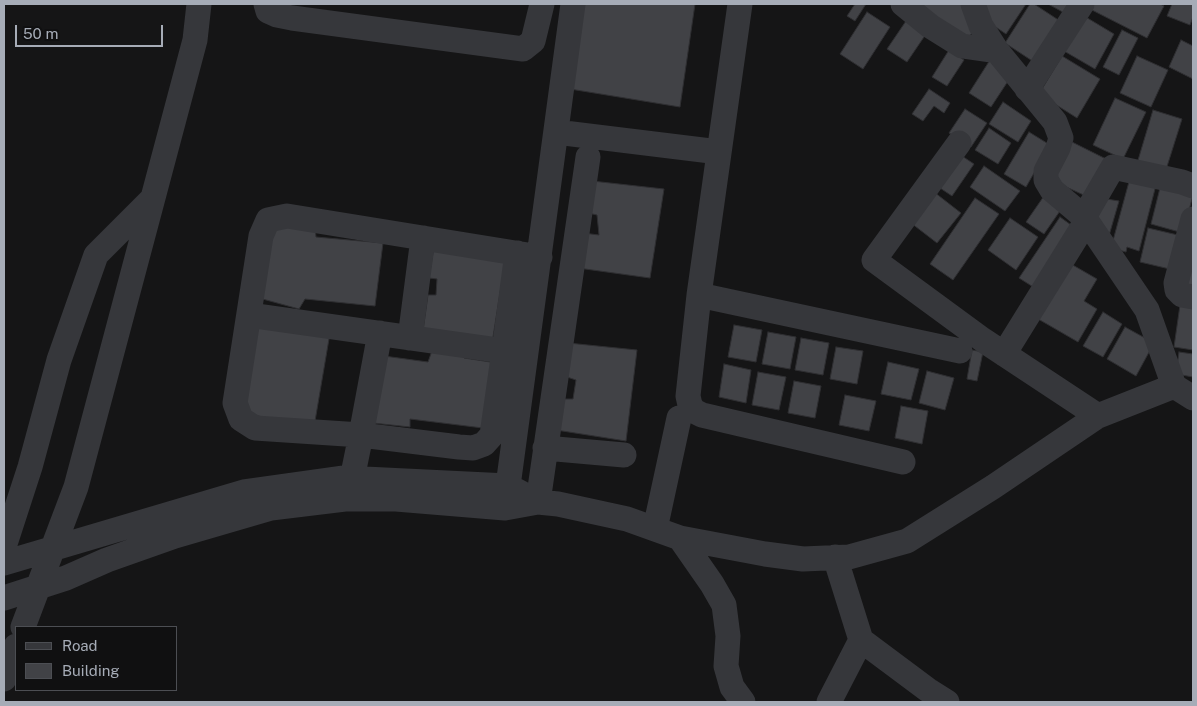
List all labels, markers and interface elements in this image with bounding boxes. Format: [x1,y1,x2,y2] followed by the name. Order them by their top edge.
[18,15,165,47] scale bar
[23,25,58,42] text: 50 m
[15,626,178,691] legend
[62,637,98,654] text: Road
[62,662,120,679] text: Building

